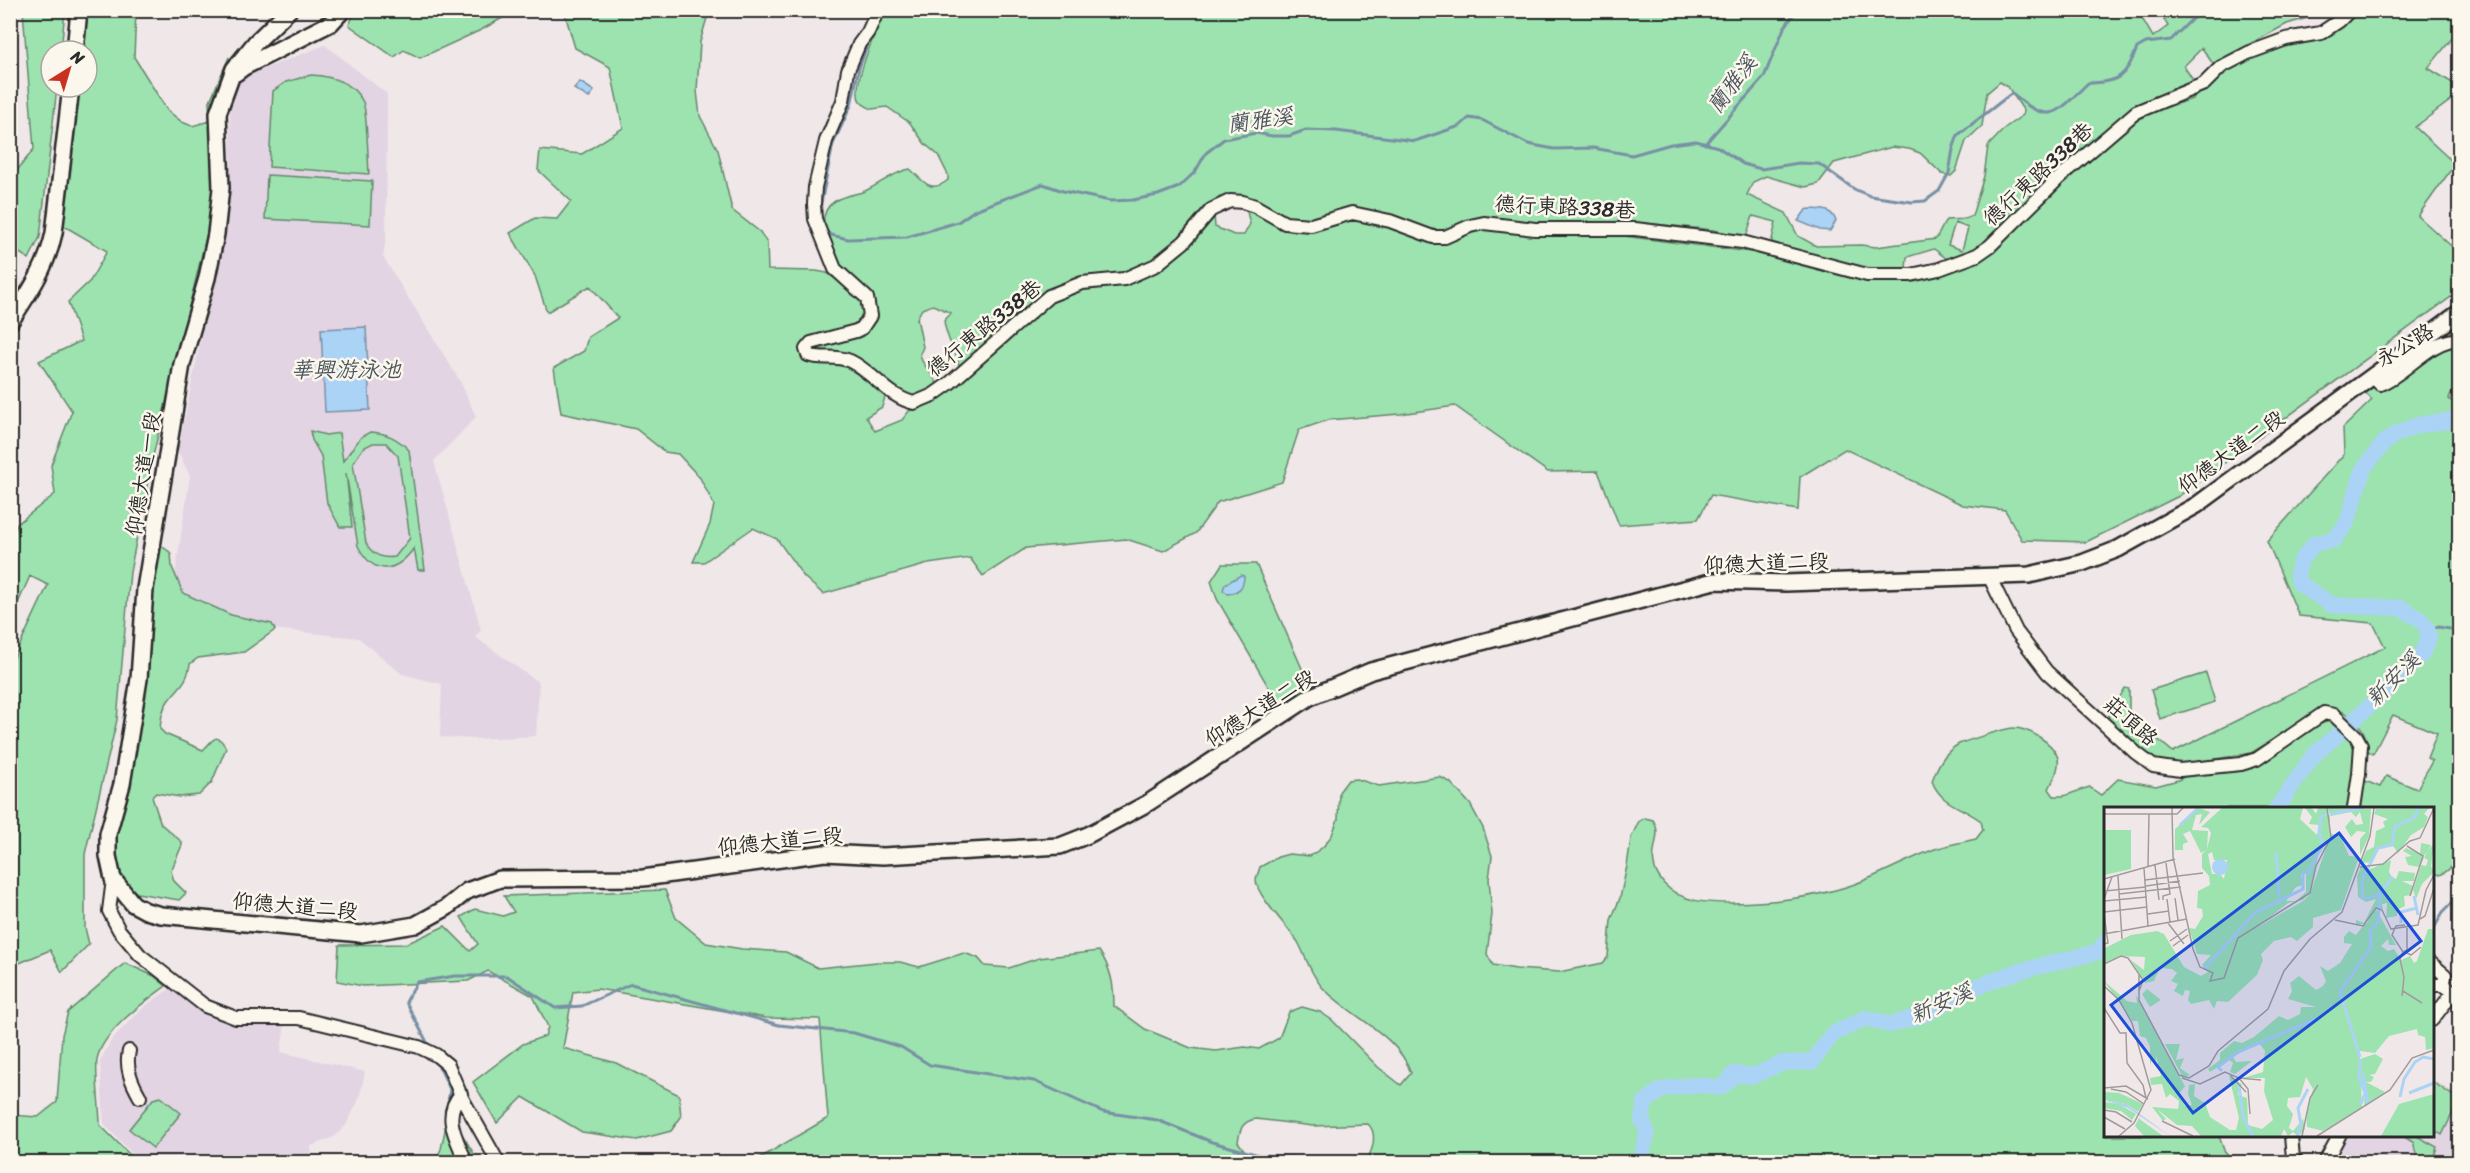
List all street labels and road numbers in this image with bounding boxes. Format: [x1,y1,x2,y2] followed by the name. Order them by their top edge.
[1974,112,2102,236] street label: 德行東路338巷
[1494,184,1636,230] street label: 德行東路338巷
[917,269,1051,387] street label: 德行東路338巷
[2368,312,2442,378] street label: 永公路
[2169,400,2293,504] street label: 仰德大道二段
[114,409,172,539] street label: 仰德大道一段
[1702,542,1830,584] street label: 仰德大道二段
[1197,659,1323,757] street label: 仰德大道二段
[2095,686,2167,756] street label: 莊頂路
[715,816,845,866] street label: 仰德大道二段
[231,882,359,930] street label: 仰德大道二段

